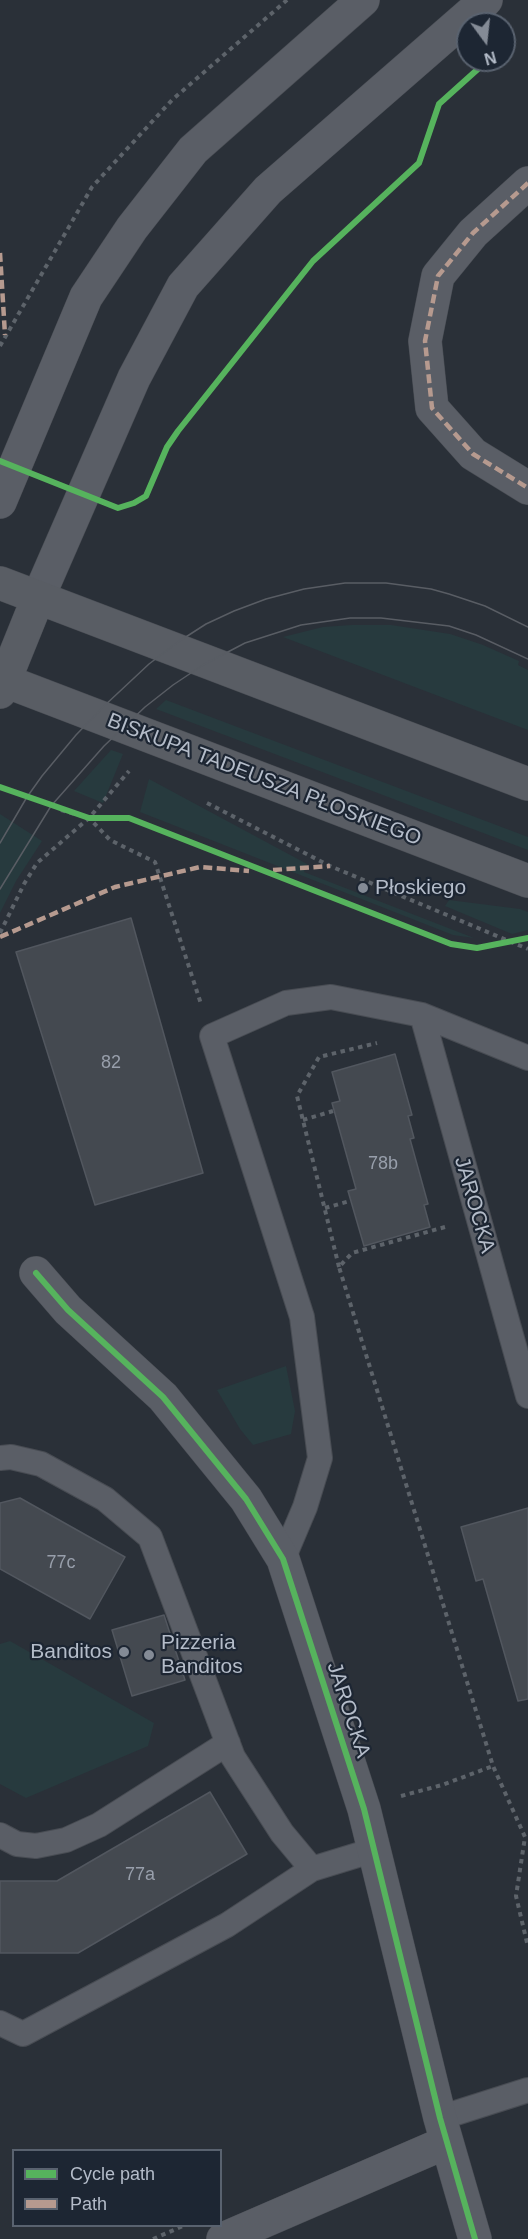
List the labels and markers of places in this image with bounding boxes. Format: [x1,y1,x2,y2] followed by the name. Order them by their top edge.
[375,875,466,901] place label: Płoskiego
[356,881,370,895] marker: Płoskiego
[161,1630,243,1680] place label: Pizzeria Banditos
[30,1639,112,1665] place label: Banditos
[117,1645,131,1659] marker: Banditos
[142,1648,156,1662] marker: Pizzeria Banditos

